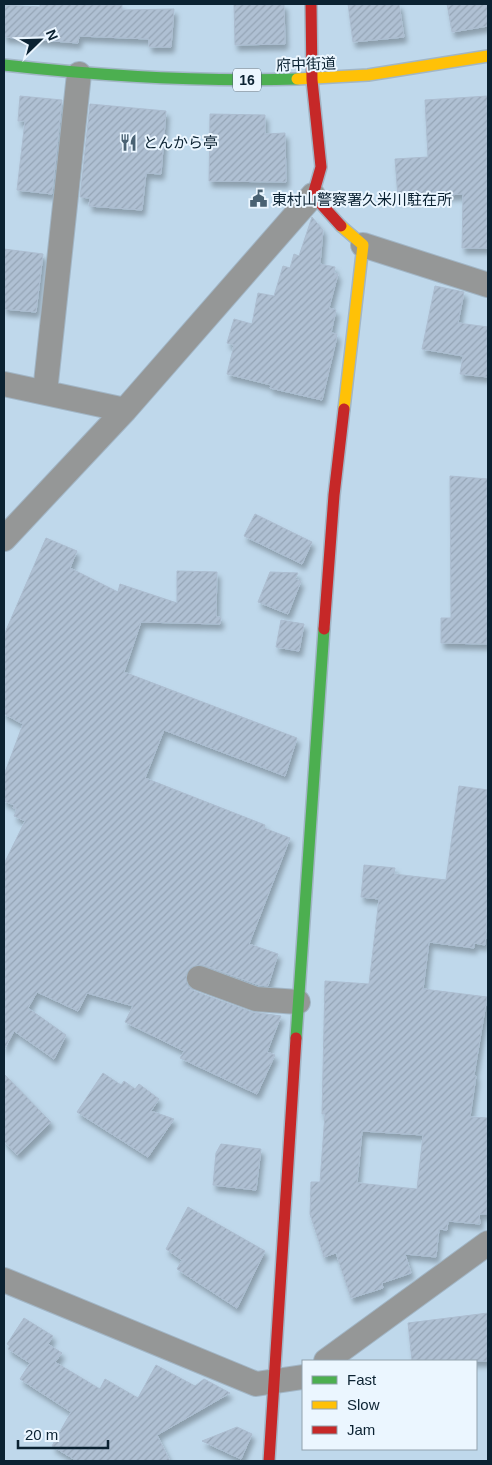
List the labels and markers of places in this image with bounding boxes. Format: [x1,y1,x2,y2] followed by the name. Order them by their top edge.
[119,132,139,152] restaurant icon: とんから亭
[143,134,218,151] place label: とんから亭
[248,189,268,209] public building icon: 東村山警察署久米川駐在所
[272,191,452,208] place label: 東村山警察署久米川駐在所

